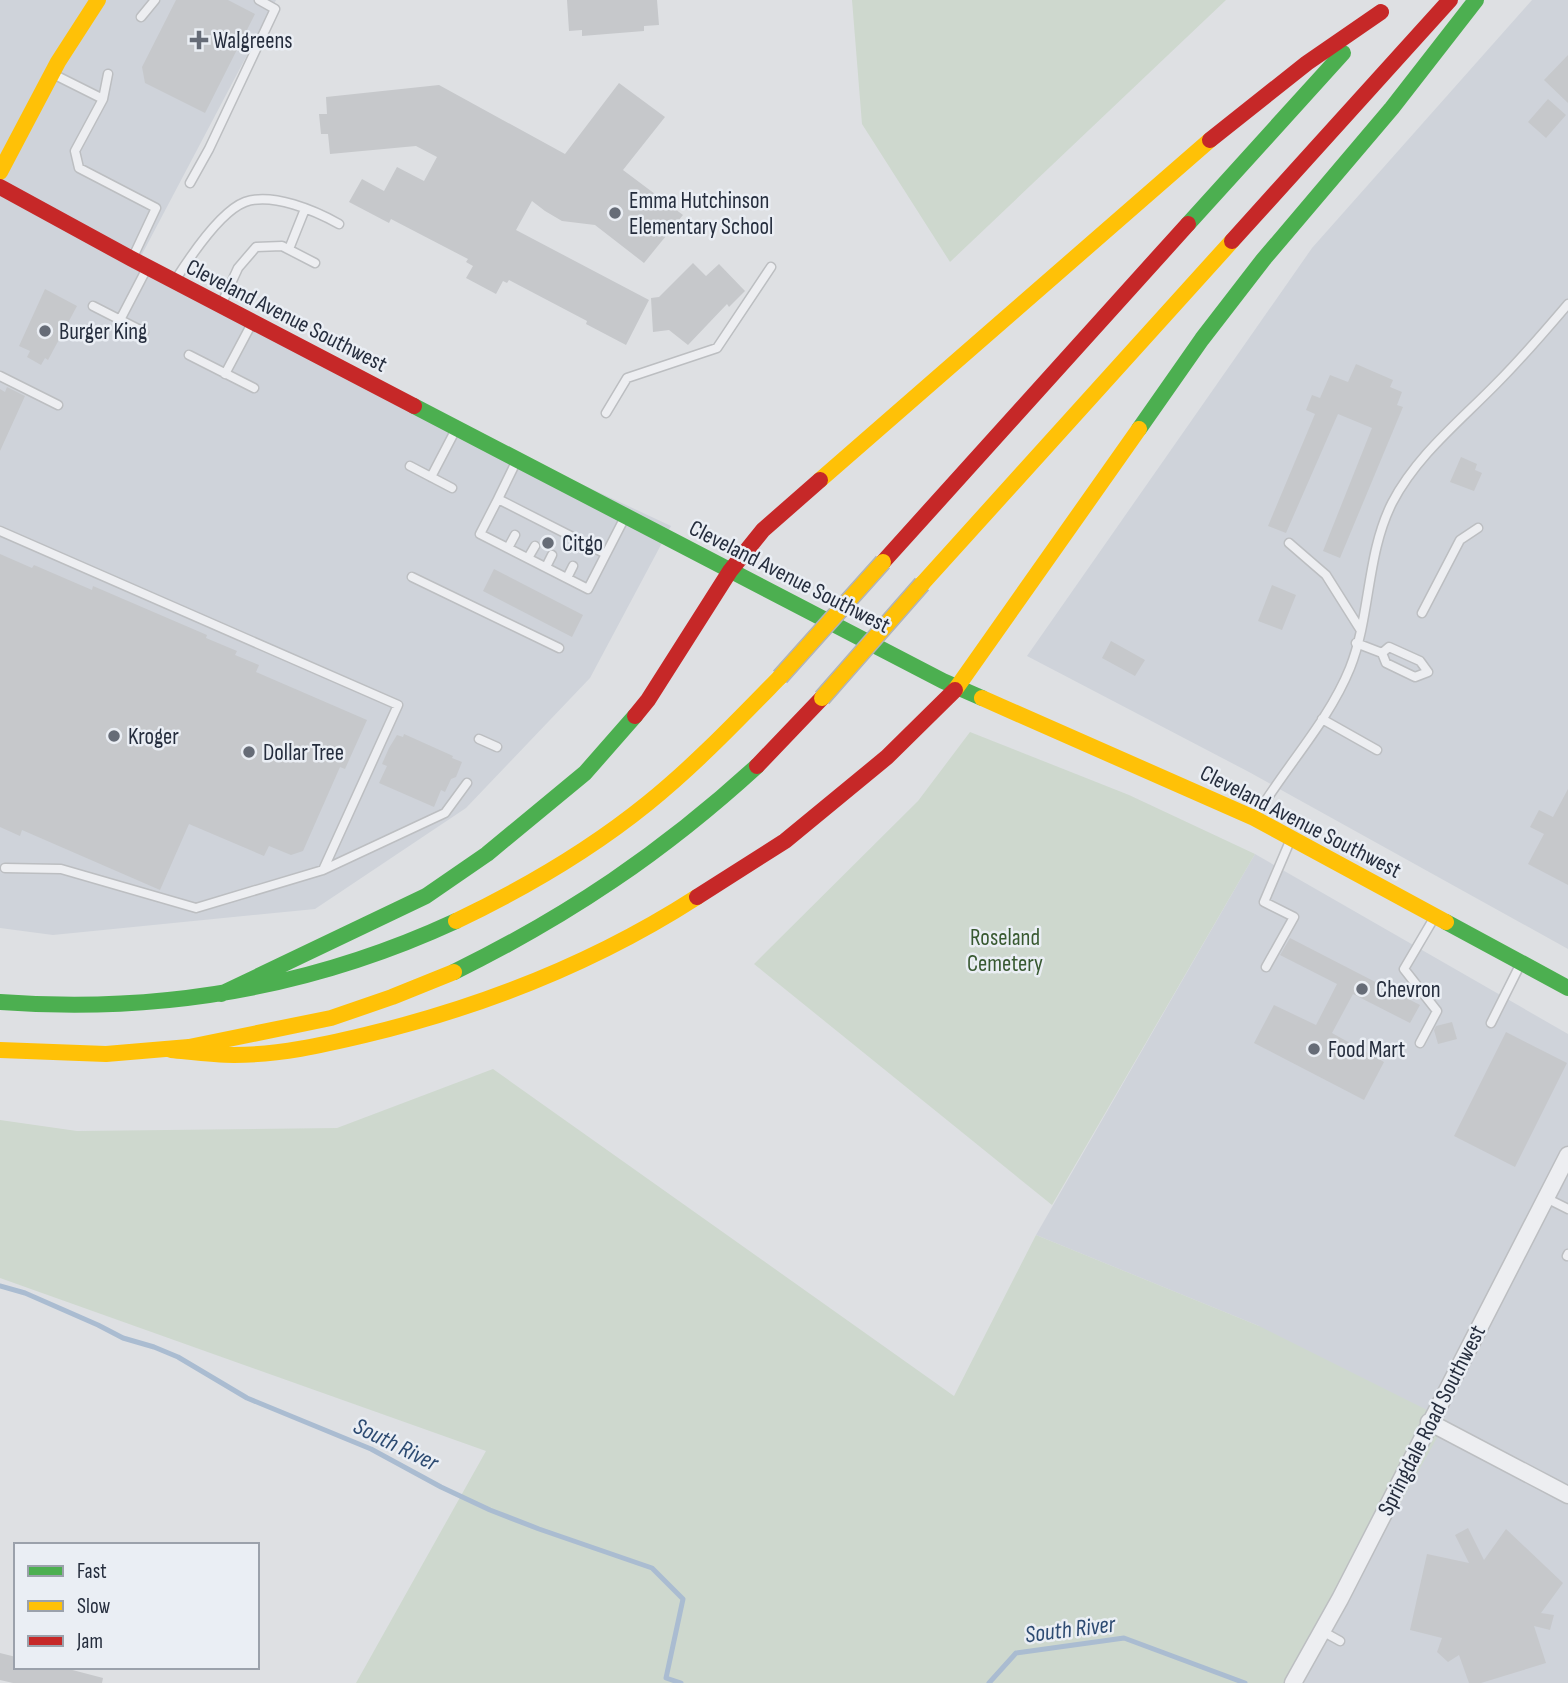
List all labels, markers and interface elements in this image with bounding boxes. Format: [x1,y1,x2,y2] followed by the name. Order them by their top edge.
[213,27,293,55] place label: Walgreens
[191,32,207,48] marker: Walgreens
[629,187,773,241] place label: Emma Hutchinson Elementary School
[607,205,623,221] marker: Emma Hutchinson Elementary School
[181,253,392,379] street label: Cleveland Avenue Southwest
[59,318,147,346] place label: Burger King
[37,323,53,339] marker: Burger King
[684,514,895,640] street label: Cleveland Avenue Southwest
[562,530,603,558] place label: Citgo
[540,535,556,551] marker: Citgo
[128,723,179,751] place label: Kroger
[106,728,122,744] marker: Kroger
[263,739,344,767] place label: Dollar Tree
[241,744,257,760] marker: Dollar Tree
[1195,759,1406,885] street label: Cleveland Avenue Southwest
[967,924,1043,978] park label: Roseland Cemetery
[1376,976,1441,1004] place label: Chevron
[1354,981,1370,997] marker: Chevron
[1328,1036,1405,1064] place label: Food Mart
[1306,1041,1322,1057] marker: Food Mart
[1372,1321,1492,1520] street label: Springdale Road Southwest
[349,1412,444,1478] water label: South River
[14,1543,259,1669] legend
[77,1559,107,1584] text: Fast
[77,1594,111,1619] text: Slow
[1023,1609,1118,1649] water label: South River
[76,1629,103,1654] text: Jam

